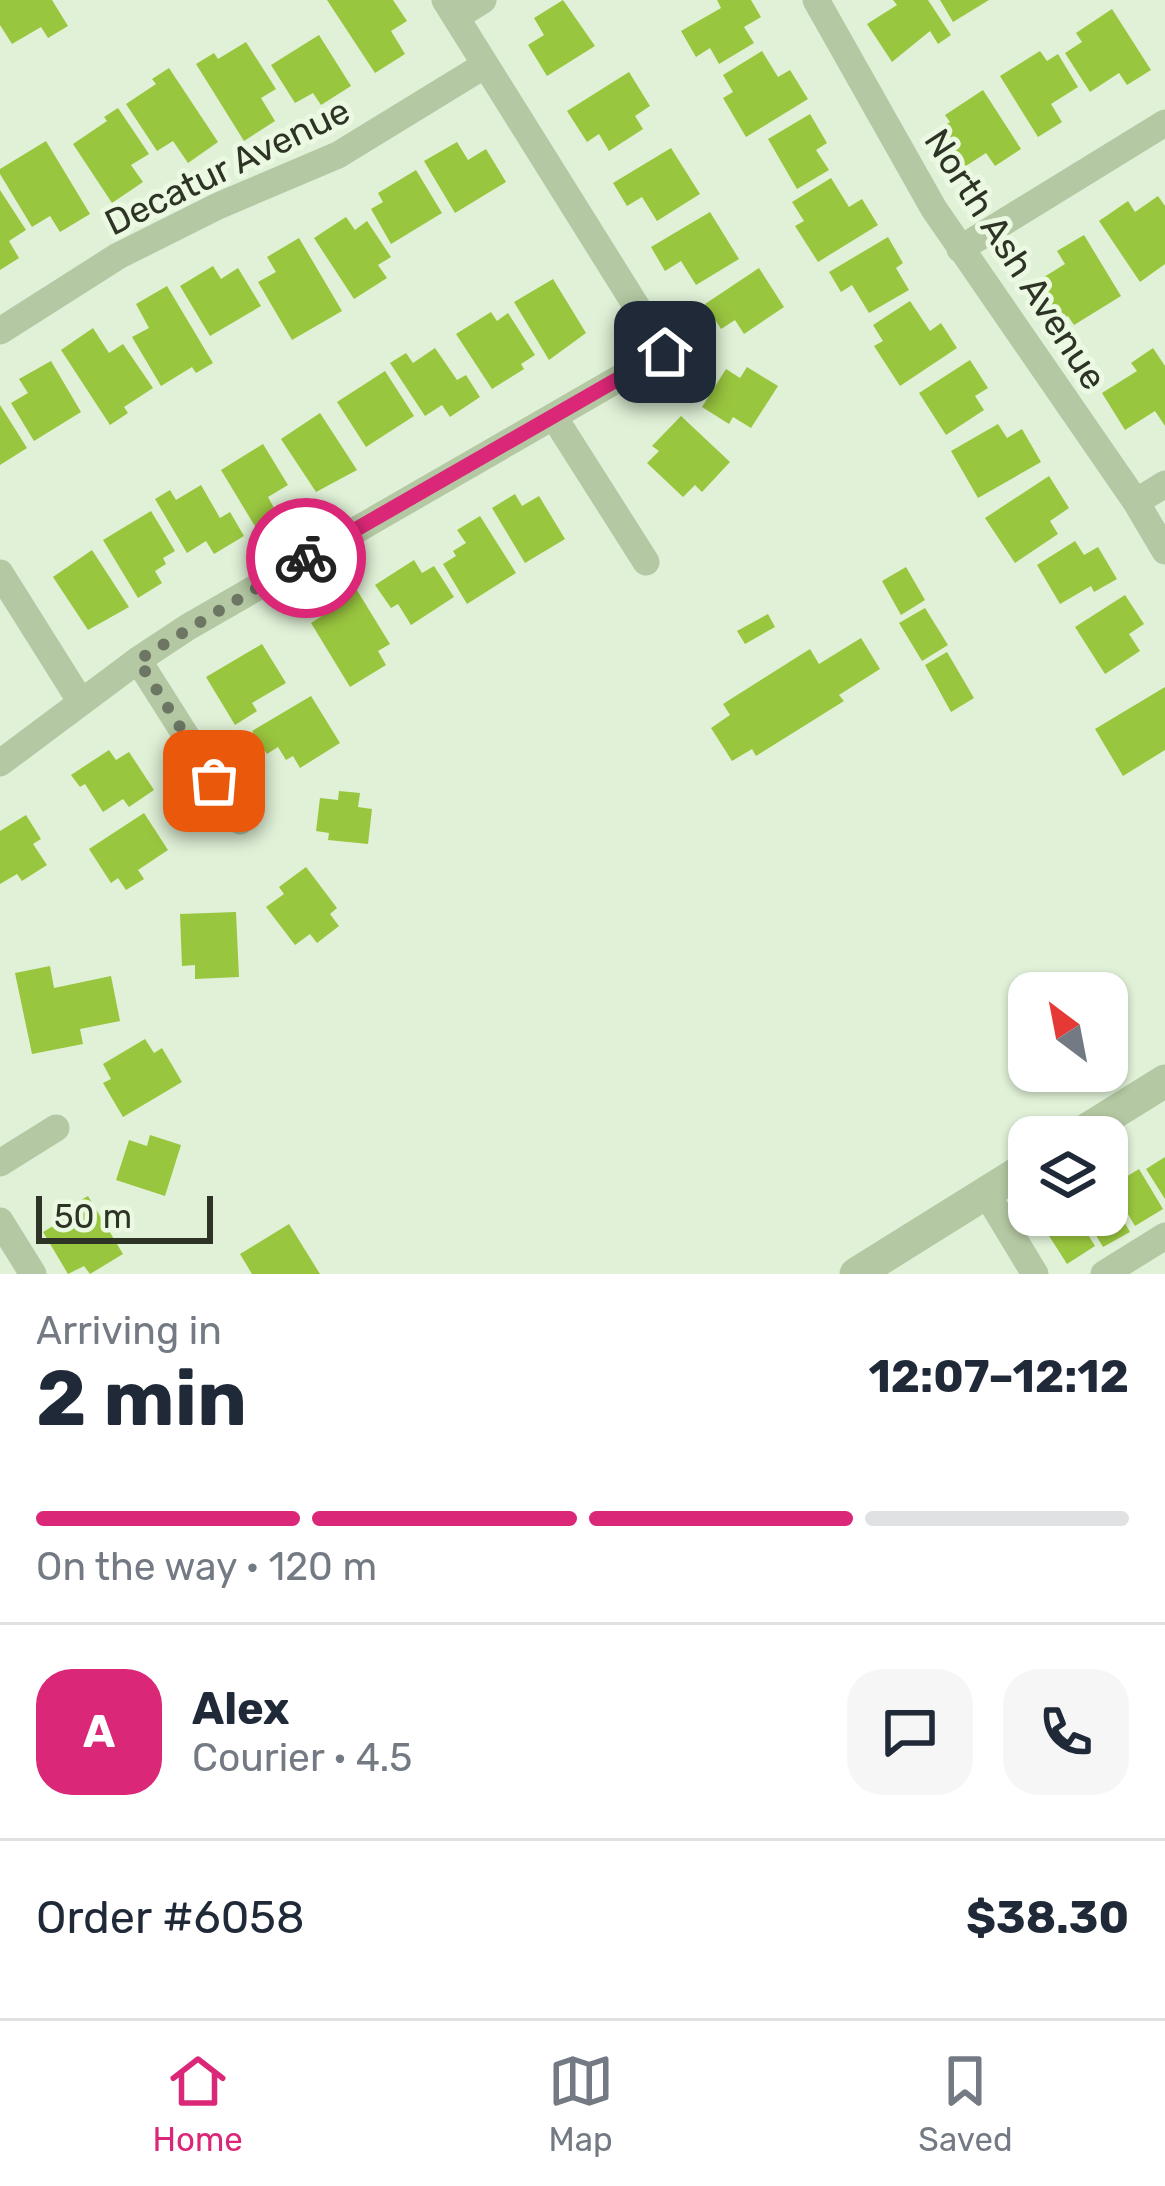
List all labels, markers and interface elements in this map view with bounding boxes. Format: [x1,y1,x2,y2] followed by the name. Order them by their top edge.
[98,89,357,244] street label: Decatur Avenue
[915,121,1116,397] street label: North Ash Avenue
[614,301,716,403] pin
[632,319,698,385] icon: home
[246,498,366,618] courier
[273,525,339,591] icon: bike
[163,730,265,832] pin
[181,748,247,814] icon: bag
[1008,972,1128,1092] north arrow
[1008,972,1128,1236] map controls
[1008,1116,1128,1236] button: layers
[36,1190,213,1243] scale bar
[54,1197,132,1236] text: 50 m
[36,1308,222,1354] text: Arriving in
[868,1350,1129,1403] text: 12:07–12:12
[36,1352,247,1445] text: 2 min
[36,1544,377,1590] text: On the way · 120 m
[847,1669,973,1795] button: chat
[1003,1669,1129,1795] button: phone
[192,1682,290,1735] text: Alex
[83,1705,115,1758] text: A
[192,1735,412,1781] text: Courier · 4.5
[36,1891,305,1944] text: Order #6058
[966,1891,1129,1944] text: $38.30
[152,2048,243,2159] tab: Home
[548,2048,614,2159] tab: Map
[918,2048,1013,2159] tab: Saved

